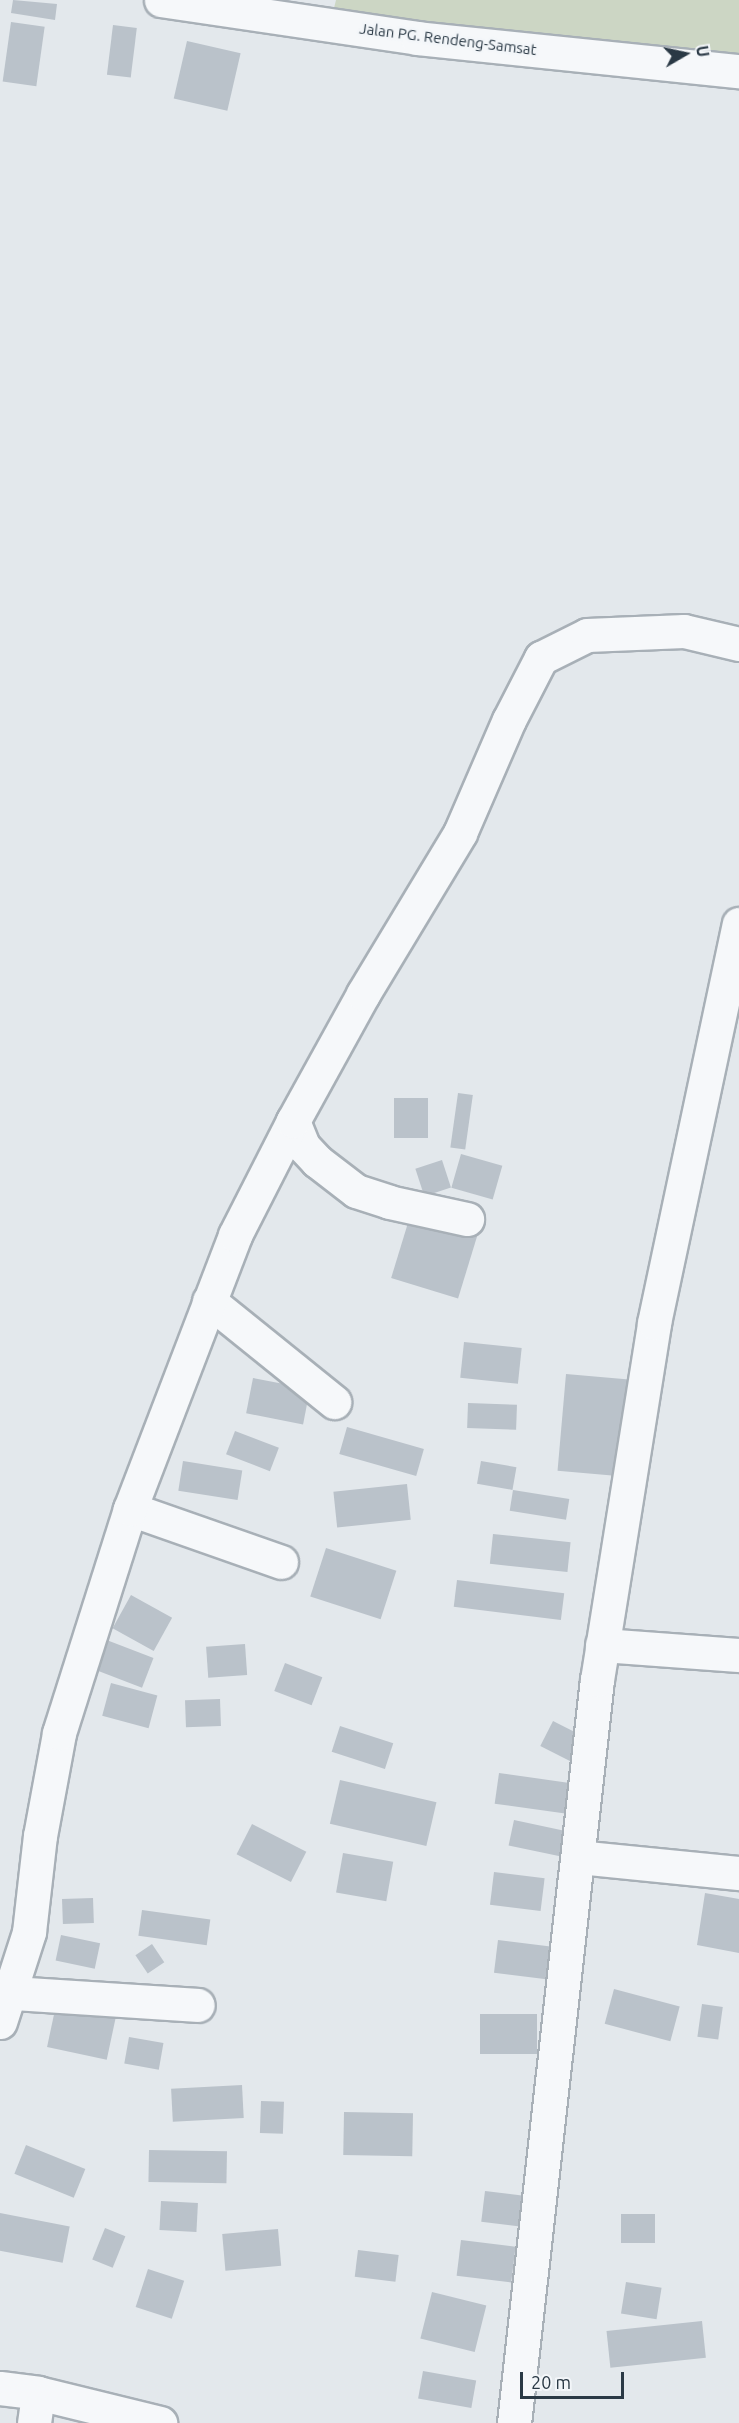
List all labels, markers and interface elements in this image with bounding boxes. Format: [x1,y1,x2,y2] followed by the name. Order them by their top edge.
[358,19,538,59] street label: Jalan PG. Rendeng-Samsat
[655,24,715,84] north arrow
[693,44,713,58] text: U
[523,2360,626,2398] scale bar
[531,2372,571,2392] text: 20 m

